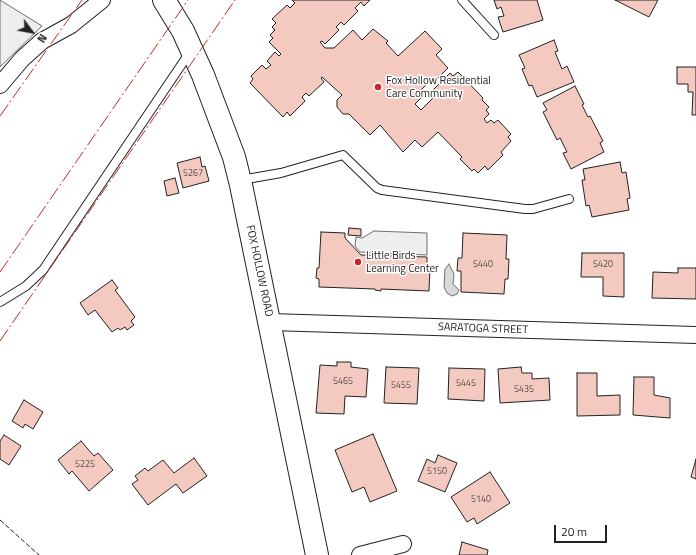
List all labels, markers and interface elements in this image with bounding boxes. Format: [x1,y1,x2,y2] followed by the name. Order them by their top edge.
[12,12,52,52] north arrow
[33,31,51,46] text: N
[386,74,491,100] place label: Fox Hollow Residential Care Community
[373,82,383,92] marker: Fox Hollow Residential Care Community
[183,169,203,179] house number: 5267
[243,224,275,318] street label: FOX HOLLOW ROAD
[366,249,439,275] place label: Little Birds Learning Center
[353,257,363,267] marker: Little Birds Learning Center
[473,260,493,270] house number: 5440
[593,260,613,270] house number: 5420
[438,321,528,337] street label: SARATOGA STREET
[333,377,353,387] house number: 5465
[456,379,476,389] house number: 5445
[391,381,411,391] house number: 5455
[514,385,534,395] house number: 5435
[75,460,95,470] house number: 5225
[427,467,447,477] house number: 5150
[471,495,491,505] house number: 5140
[556,517,609,543] scale bar
[561,522,587,541] text: 20 m

